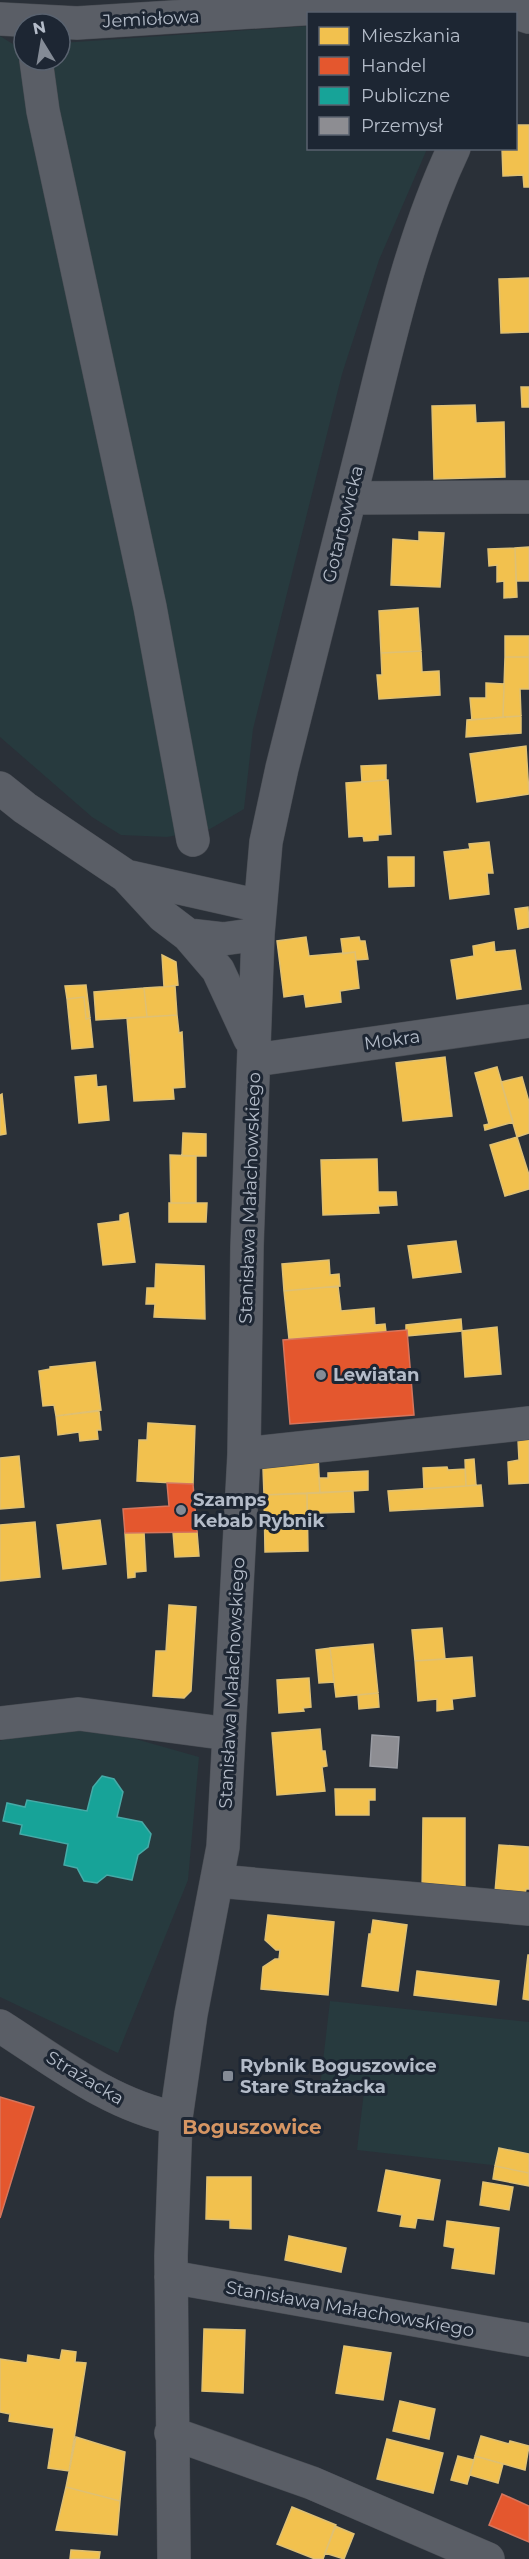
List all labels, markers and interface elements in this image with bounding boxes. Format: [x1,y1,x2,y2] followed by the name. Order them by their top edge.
[101,5,200,33] street label: Jemiołowa
[12,12,72,72] north arrow
[307,12,517,150] legend
[31,17,47,38] text: N
[361,25,461,47] text: Mieszkania
[361,55,426,77] text: Handel
[361,85,450,107] text: Publiczne
[361,115,443,137] text: Przemysł
[318,463,368,585] street label: Gotartowicka
[363,1025,421,1055] street label: Mokra
[235,1072,265,1324] street label: Stanisława Małachowskiego
[333,1364,419,1386] place label: Lewiatan
[314,1368,328,1382] marker: Lewiatan
[193,1489,324,1532] place label: Szamps Kebab Rybnik
[174,1503,188,1517] marker: Szamps Kebab Rybnik
[214,1557,250,1809] street label: Stanisława Małachowskiego
[42,2046,128,2110] street label: Strażacka
[240,2055,437,2098] place label: Rybnik Boguszowice Stare Strażacka
[221,2069,235,2083] marker: Rybnik Boguszowice Stare Strażacka
[182,2115,322,2139] district label: Boguszowice
[224,2276,476,2342] street label: Stanisława Małachowskiego

